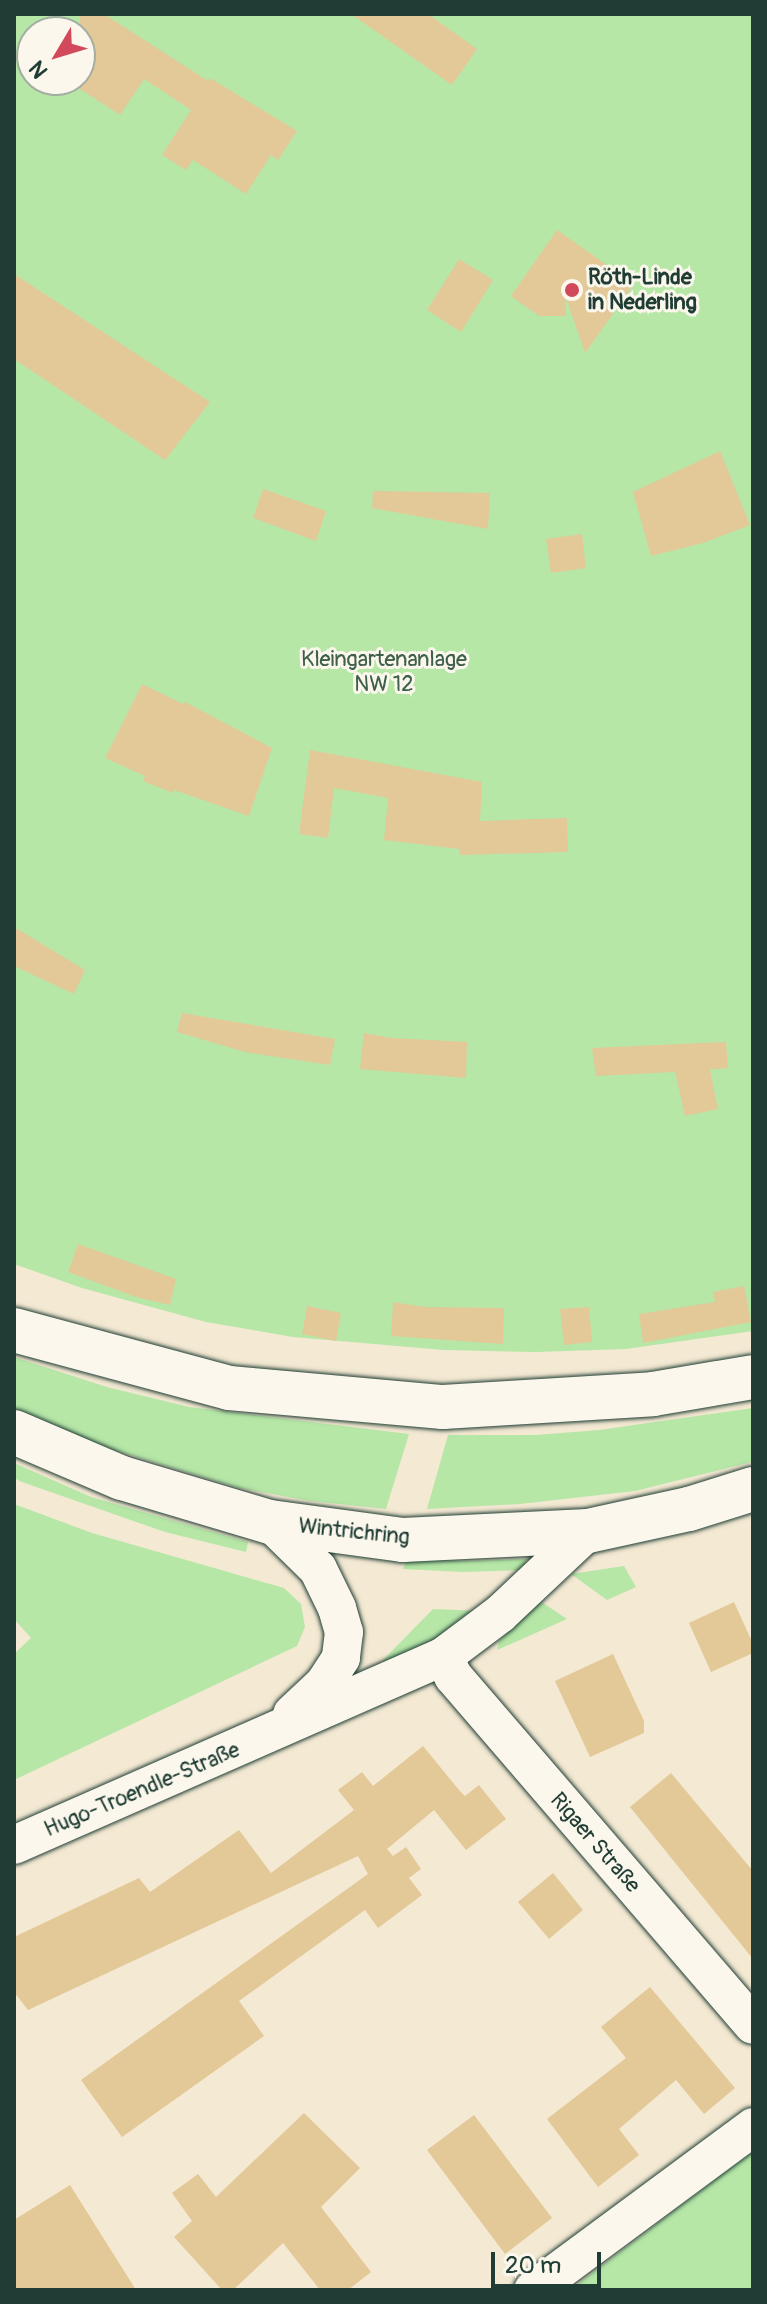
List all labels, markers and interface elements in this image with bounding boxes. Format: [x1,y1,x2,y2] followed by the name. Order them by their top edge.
[16,16,96,96] north arrow
[23,55,54,84] text: N
[588,264,697,316] place label: Röth-Linde in Nederling
[563,281,581,299] marker: Röth-Linde in Nederling
[301,646,467,698] park label: Kleingartenanlage NW 12
[297,1513,411,1551] street label: Wintrichring
[40,1737,244,1843] street label: Hugo-Troendle-Straße
[544,1788,646,1898] street label: Rigaer Straße
[495,2236,605,2286] scale bar
[505,2251,561,2280] text: 20 m

